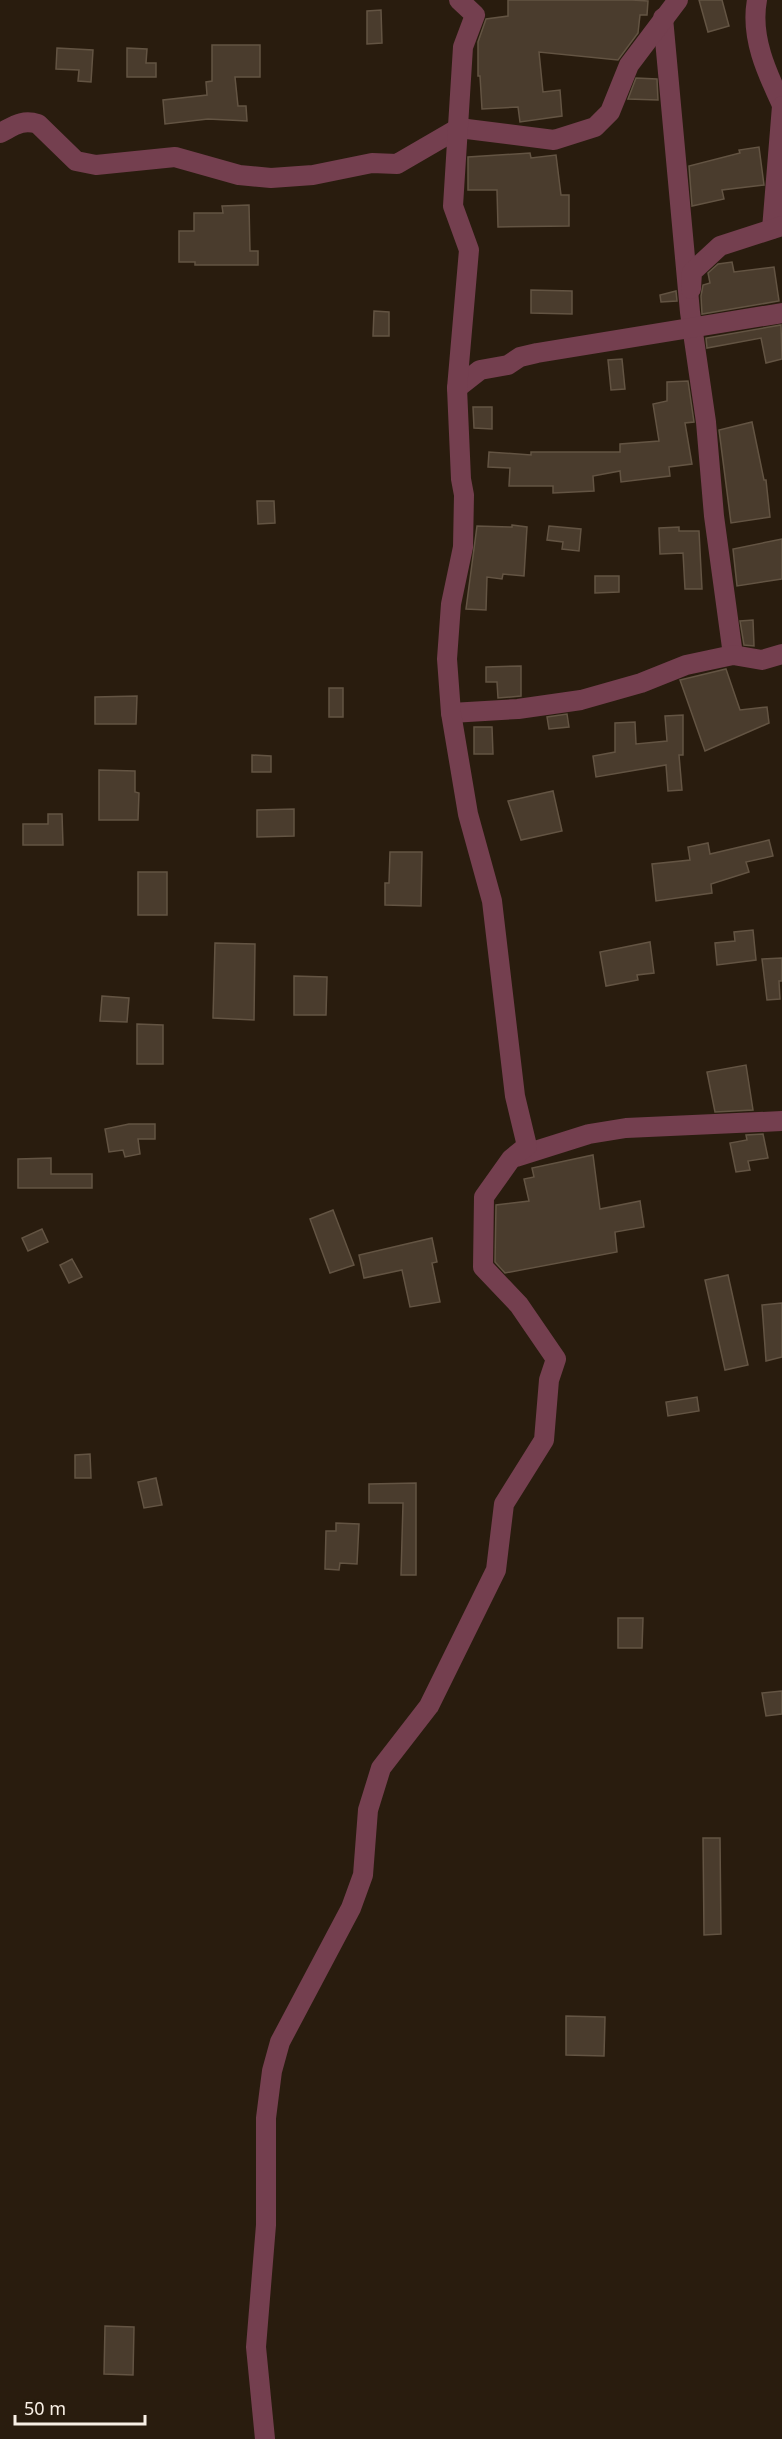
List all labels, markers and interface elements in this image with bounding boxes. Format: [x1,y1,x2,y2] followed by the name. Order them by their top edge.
[15,2388,146,2426] scale bar
[24,2396,66,2420] text: 50 m

